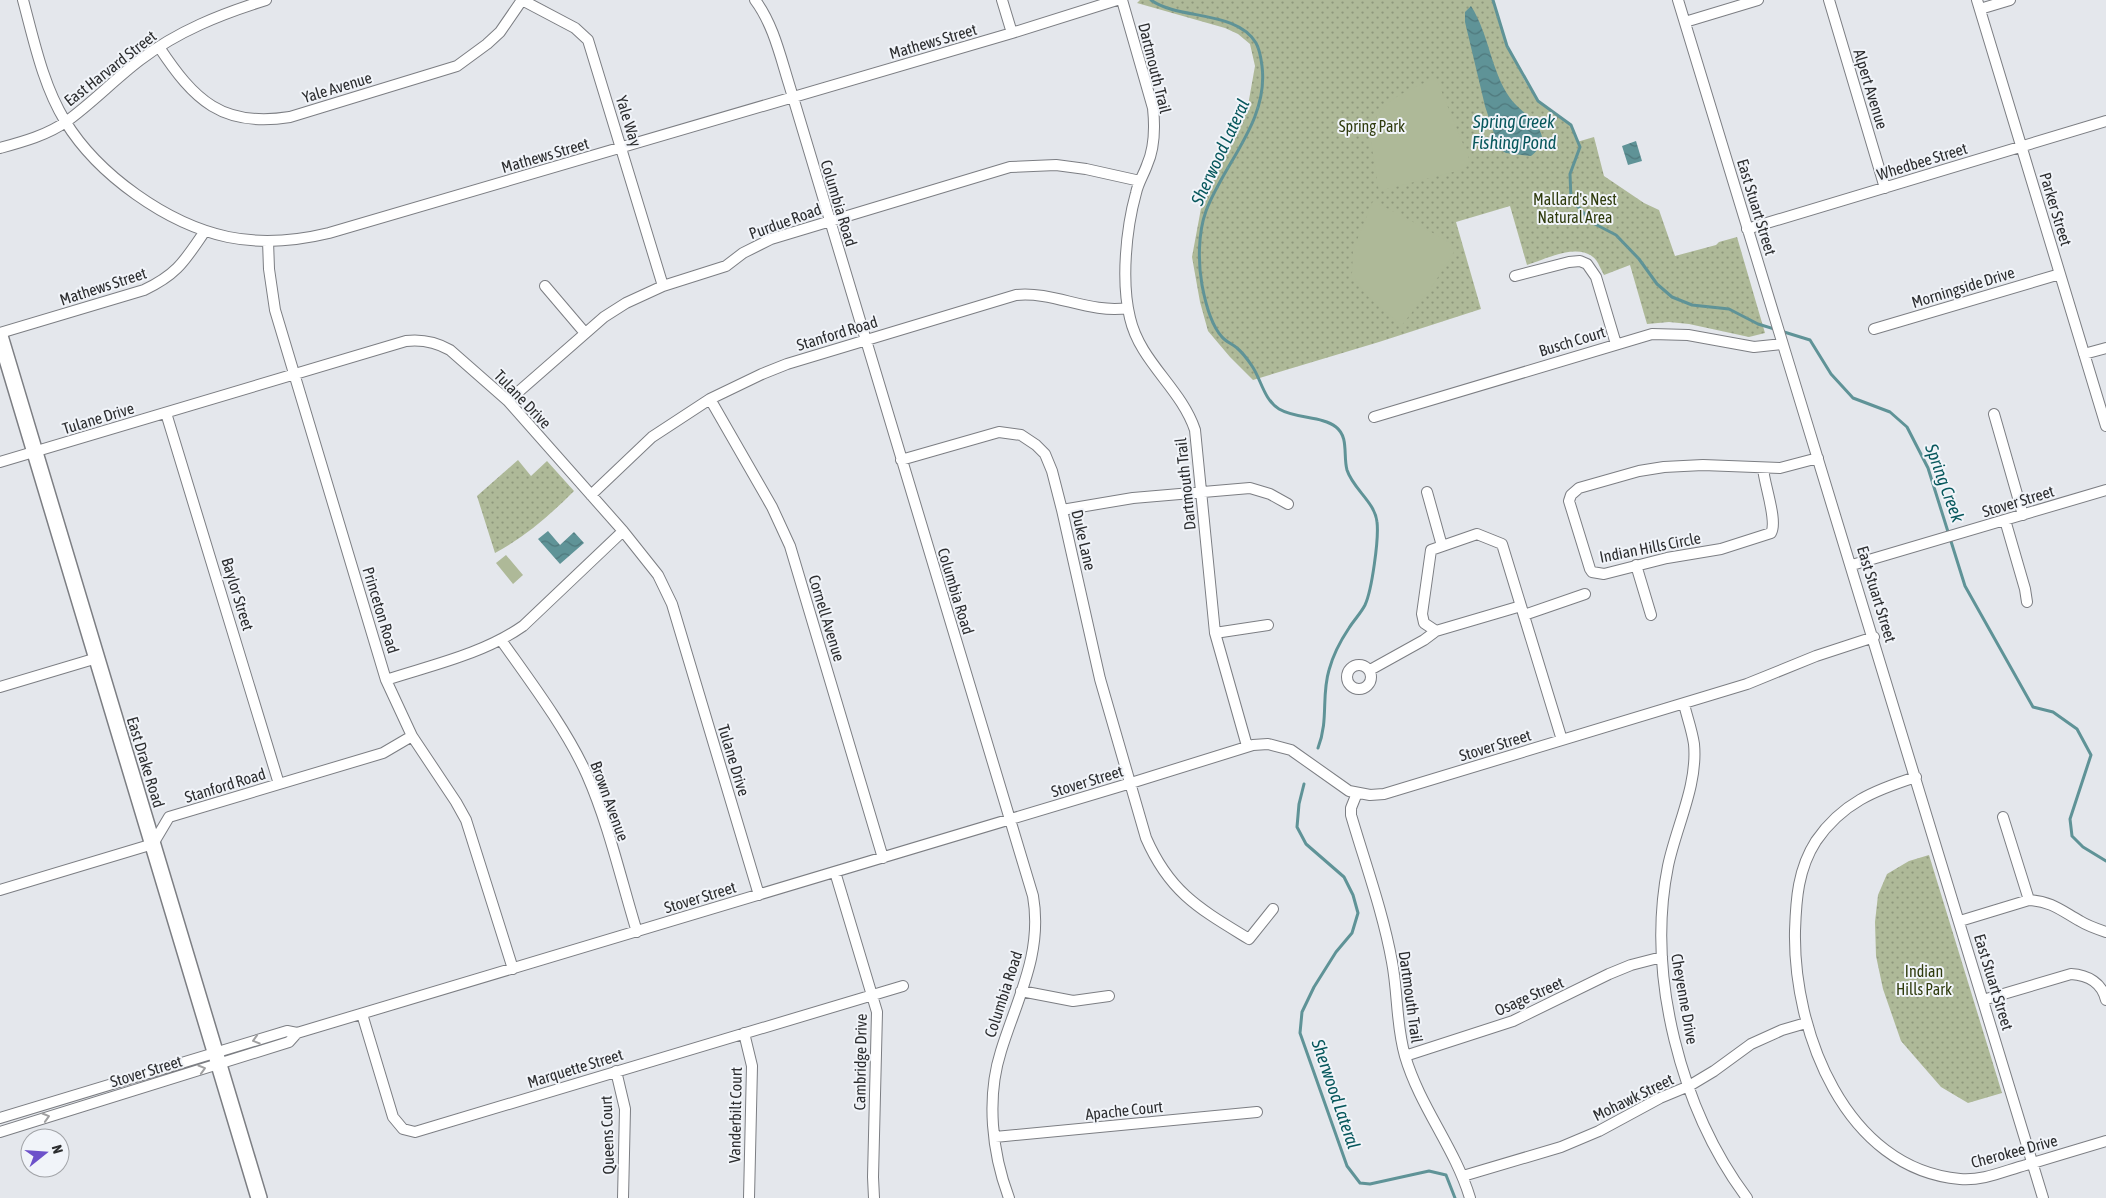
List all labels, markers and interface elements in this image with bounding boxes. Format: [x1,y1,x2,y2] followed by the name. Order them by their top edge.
[887,20,979,62] street label: Mathews Street
[1135,21,1175,116] street label: Dartmouth Trail
[60,26,160,109] street label: East Harvard Street
[1849,47,1892,131] street label: Alpert Avenue
[300,68,374,106] street label: Yale Avenue
[612,93,645,149] street label: Yale Way
[1186,96,1254,209] water label: Sherwood Lateral
[1472,111,1557,153] water label: Spring Creek Fishing Pond
[1339,117,1405,136] park label: Spring Park
[499,134,591,176] street label: Mathews Street
[1875,139,1970,183] street label: Whedbee Street
[817,157,861,249] street label: Columbia Road
[1734,157,1780,258] street label: East Stuart Street
[2036,170,2076,248] street label: Parker Street
[1533,190,1617,226] park label: Mallard's Nest Natural Area
[746,200,824,242] street label: Purdue Road
[57,263,149,308] street label: Mathews Street
[1909,263,2017,312] street label: Morningside Drive
[794,312,880,354] street label: Stanford Road
[1537,322,1608,360] street label: Busch Court
[491,366,555,432] street label: Tulane Drive
[60,399,136,437] street label: Tulane Drive
[1171,436,1199,531] street label: Dartmouth Trail
[1921,440,1969,526] water label: Spring Creek
[1980,481,2056,520] street label: Stover Street
[1068,508,1100,572] street label: Duke Lane
[1598,528,1702,566] street label: Indian Hills Circle
[1854,544,1900,645] street label: East Stuart Street
[934,545,978,637] street label: Columbia Road
[217,555,258,633] street label: Baylor Street
[359,564,403,656] street label: Princeton Road
[805,573,849,663] street label: Cornell Avenue
[124,714,168,810] street label: East Drake Road
[715,722,753,798] street label: Tulane Drive
[1457,725,1533,764] street label: Stover Street
[587,759,633,843] street label: Brown Avenue
[1049,761,1125,800] street label: Stover Street
[182,764,268,806] street label: Stanford Road
[662,877,738,916] street label: Stover Street
[1971,932,2017,1033] street label: East Stuart Street
[981,949,1025,1039] street label: Columbia Road
[1396,950,1426,1045] street label: Dartmouth Trail
[1667,952,1702,1046] street label: Cheyenne Drive
[1896,962,1952,998] park label: Indian Hills Park
[1492,973,1567,1020] street label: Osage Street
[850,1013,871,1111] street label: Cambridge Drive
[253,1034,261,1044] one-way arrow
[1307,1035,1365,1152] water label: Sherwood Lateral
[525,1045,626,1092] street label: Marquette Street
[108,1051,184,1090] street label: Stover Street
[197,1065,205,1075] one-way arrow
[725,1066,745,1163] street label: Vanderbilt Court
[1590,1070,1677,1124] street label: Mohawk Street
[597,1095,617,1175] street label: Queens Court
[1084,1097,1164,1124] street label: Apache Court
[42,1113,50,1123] one-way arrow
[20,1128,70,1178] north arrow
[1969,1131,2059,1171] street label: Cherokee Drive
[49,1143,66,1155] text: N

